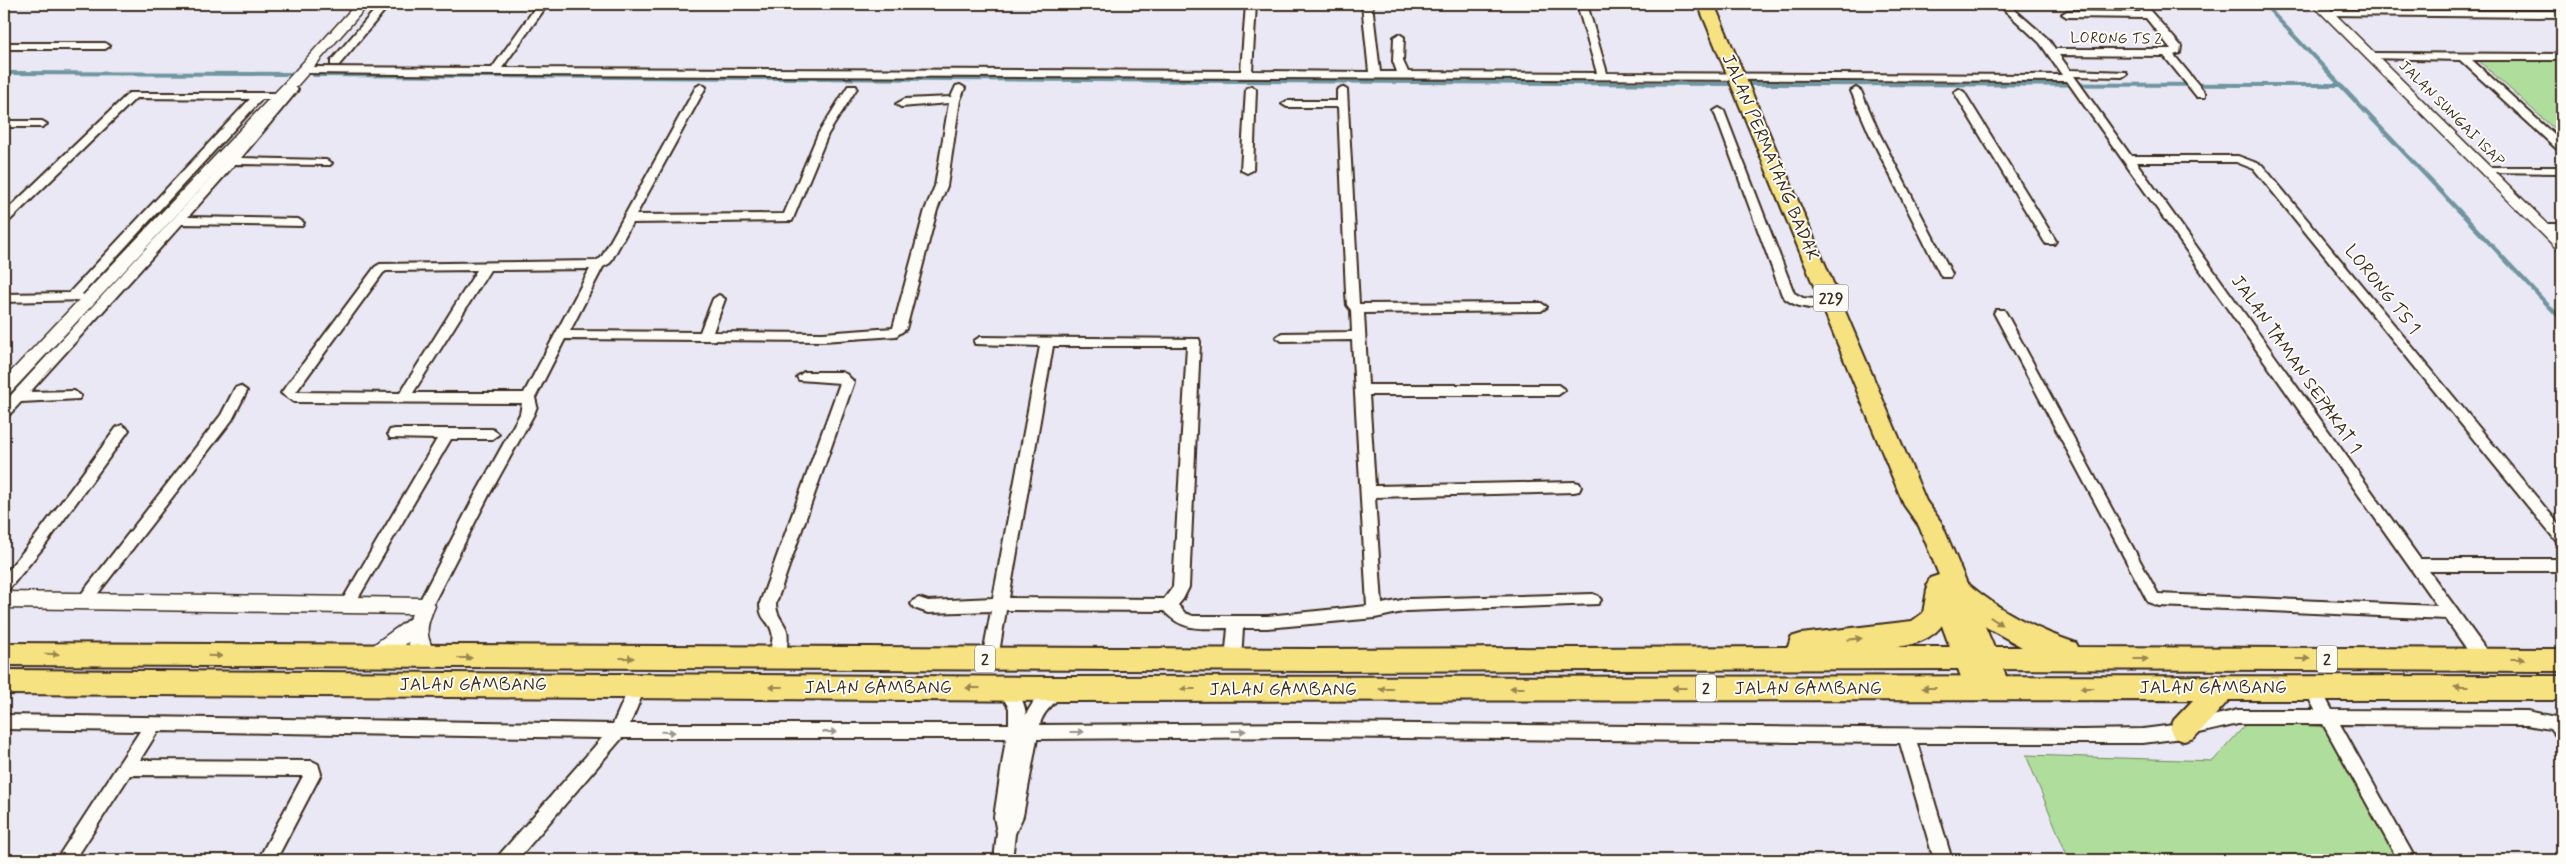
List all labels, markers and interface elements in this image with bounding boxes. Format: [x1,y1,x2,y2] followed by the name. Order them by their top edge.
[2070,28,2162,50] street label: LORONG TS 2
[1716,50,1825,264] street label: JALAN PERMATANG BADAK
[2394,56,2509,171] street label: JALAN SUNGAI ISAP
[2339,240,2426,339] street label: LORONG TS 1
[2225,271,2367,459] street label: JALAN TAMAN SEPAKAT 1
[1814,284,1848,312] road number: 229
[1989,616,2002,625] one-way arrow
[1847,635,1863,643] one-way arrow
[975,646,995,672] road number: 2
[2317,646,2337,672] road number: 2
[45,650,61,658] one-way arrow
[207,652,223,660] one-way arrow
[457,654,473,662] one-way arrow
[620,654,636,662] one-way arrow
[2133,655,2149,663] one-way arrow
[2295,655,2311,663] one-way arrow
[2510,656,2526,664] one-way arrow
[399,673,547,697] street label: JALAN GAMBANG
[1696,674,1716,701] road number: 2
[804,676,952,700] street label: JALAN GAMBANG
[2139,676,2287,700] street label: JALAN GAMBANG
[1734,677,1882,701] street label: JALAN GAMBANG
[1209,678,1357,702] street label: JALAN GAMBANG
[768,682,784,690] one-way arrow
[2453,683,2469,691] one-way arrow
[965,684,981,692] one-way arrow
[1508,684,1524,692] one-way arrow
[1671,684,1687,692] one-way arrow
[1921,684,1937,692] one-way arrow
[2079,684,2095,692] one-way arrow
[1180,685,1196,693] one-way arrow
[1378,685,1394,693] one-way arrow
[1232,727,1248,735] one-way arrow
[660,728,676,736] one-way arrow
[822,728,838,736] one-way arrow
[1069,728,1085,736] one-way arrow

